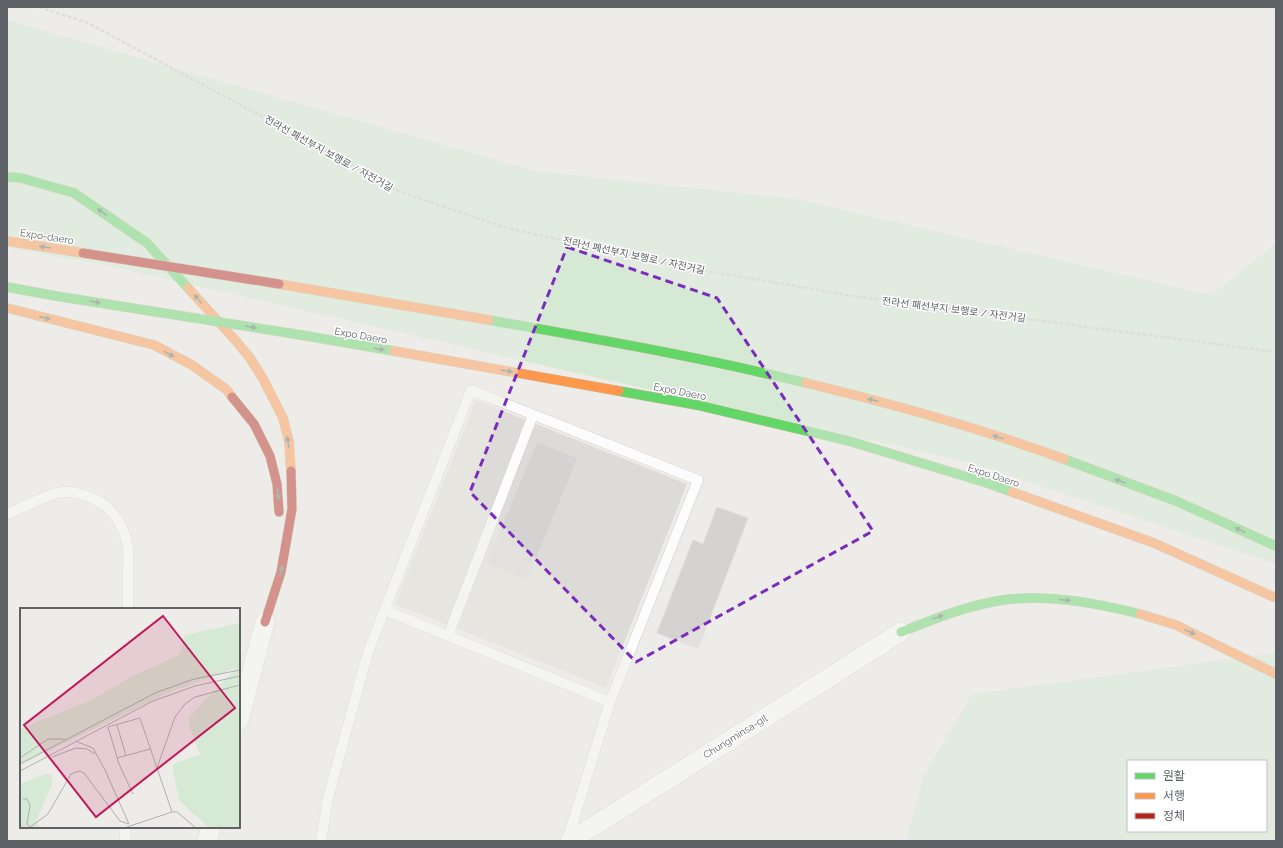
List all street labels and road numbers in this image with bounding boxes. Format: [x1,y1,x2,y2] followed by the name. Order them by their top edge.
[263,113,395,193] street label: 전라선 폐선부지 보행로 / 자전거길
[19,227,75,246] street label: Expo-daero
[562,235,706,276] street label: 전라선 폐선부지 보행로 / 자전거길
[881,295,1027,324] street label: 전라선 폐선부지 보행로 / 자전거길
[334,325,388,346] street label: Expo Daero
[653,381,707,402] street label: Expo Daero
[967,462,1021,489] street label: Expo Daero
[701,712,770,761] street label: Chungminsa-gil

